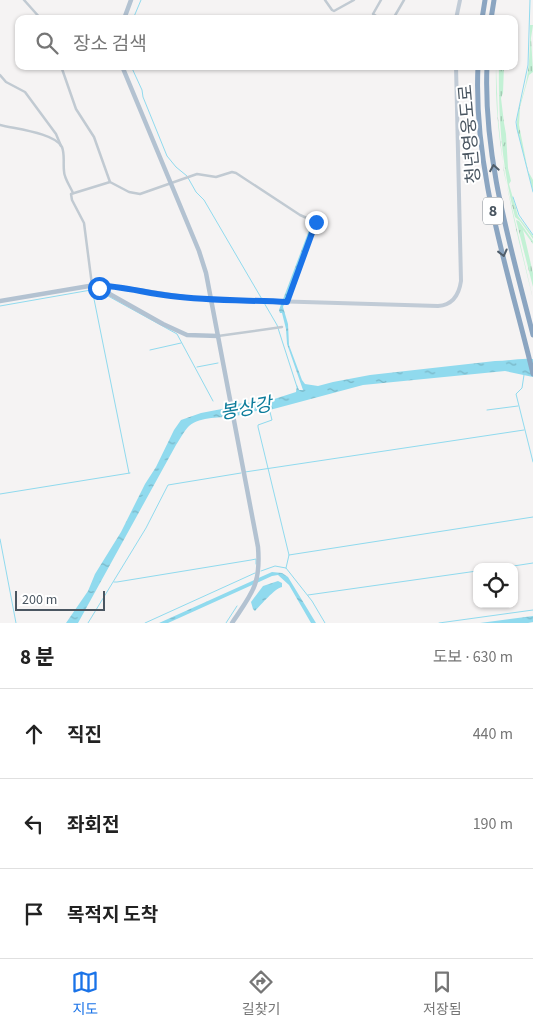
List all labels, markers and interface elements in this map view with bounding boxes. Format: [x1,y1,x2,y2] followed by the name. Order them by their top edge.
[15,15,518,70] search box
[33,29,61,57] icon: search
[73,31,147,58] text: 장소 검색
[453,83,487,185] street label: 청년영웅도로
[489,164,499,173] one-way arrow
[483,198,503,225] road number: 8
[305,211,328,234] route end
[497,248,508,257] one-way arrow
[88,277,111,300] route start
[218,391,277,427] water label: 봉상강
[473,563,518,608] map controls
[473,563,518,608] button: locate
[15,588,105,611] scale bar
[22,590,57,610] text: 200 m
[20,642,55,672] text: 8 분
[433,646,513,668] text: 도보 · 630 m
[20,720,48,748] icon: ahead
[67,722,102,749] text: 직진
[473,723,513,745] text: 440 m
[20,810,48,838] icon: left
[67,812,119,839] text: 좌회전
[473,813,513,835] text: 190 m
[20,900,48,928] icon: arrive
[67,902,158,929] text: 목적지 도착
[71,968,99,1020] tab: 지도
[242,968,280,1020] tab: 길찾기
[423,968,462,1020] tab: 저장됨

